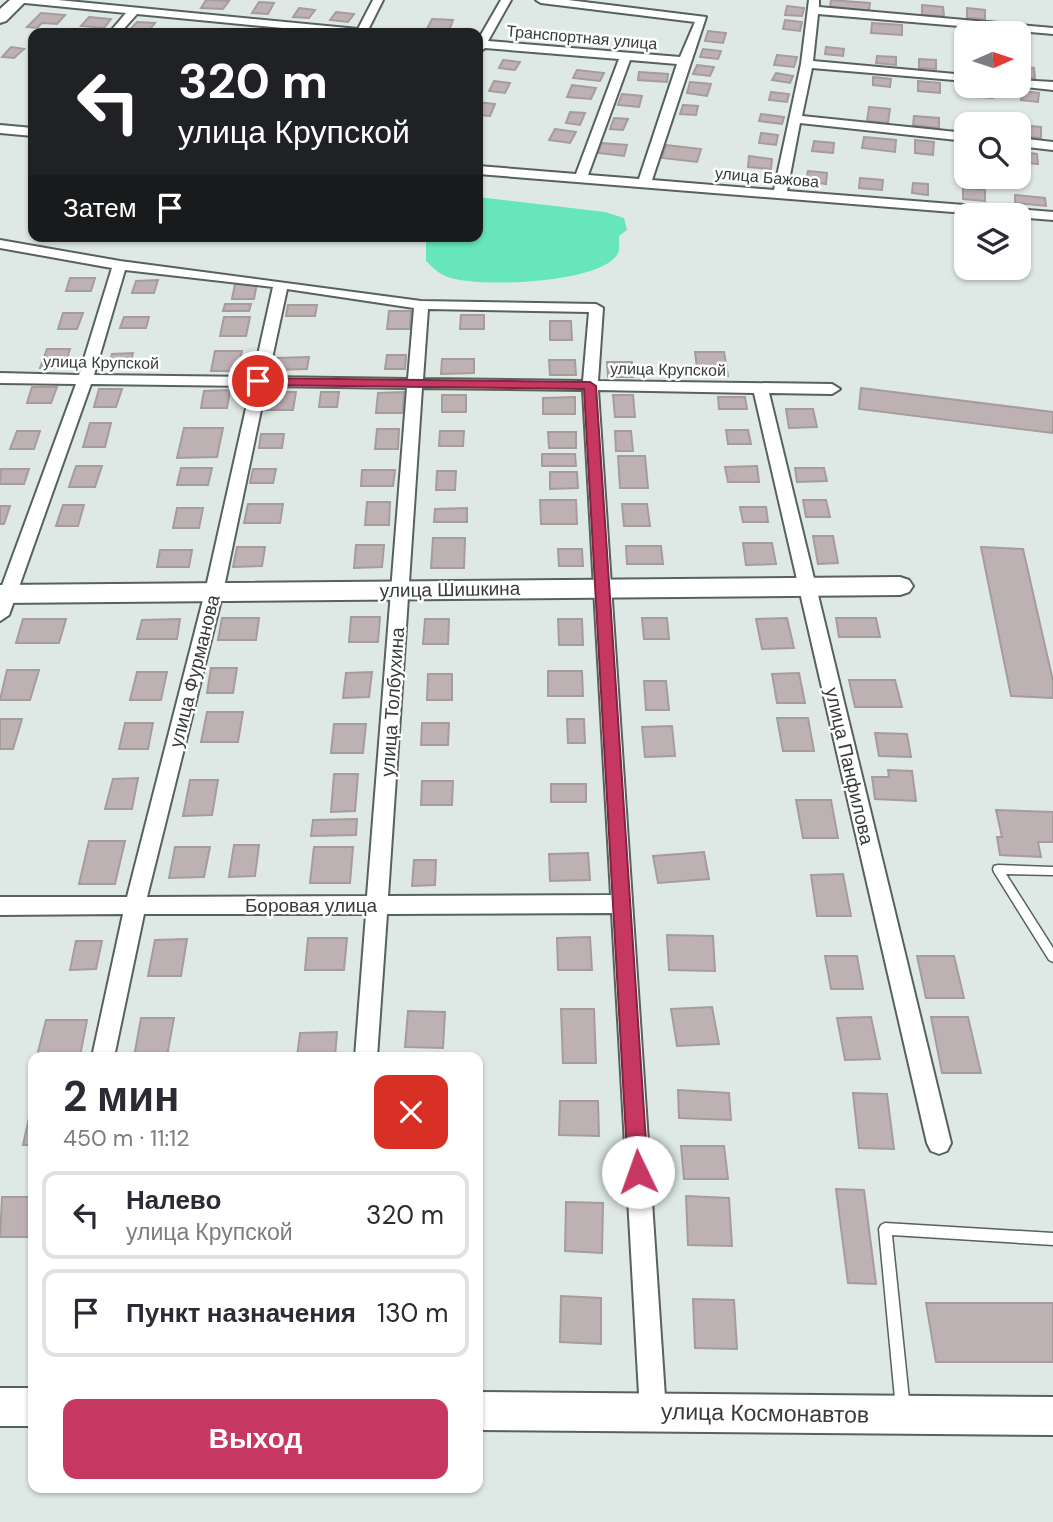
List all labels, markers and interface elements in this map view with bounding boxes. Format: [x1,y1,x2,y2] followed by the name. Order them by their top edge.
[506,20,658,55] street label: Транспортная улица
[954,21,1031,98] north arrow
[954,21,1031,280] map controls
[178,49,328,113] text: 320 m
[63,56,154,147] icon: left
[178,111,410,153] text: улица Крупской
[954,112,1031,189] button: search
[714,162,820,193] street label: улица Бажова
[151,189,189,227] icon: arrive
[63,191,137,225] text: Затем
[954,203,1031,280] button: layers
[43,351,159,374] street label: улица Крупской
[228,351,288,411] pin
[610,358,726,381] street label: улица Крупской
[239,362,277,400] icon: arrive
[380,576,521,603] street label: улица Шишкина
[163,592,226,750] street label: улица Фурманова
[375,626,410,778] street label: улица Толбухина
[819,685,880,848] street label: улица Панфилова
[245,893,378,918] street label: Боровая улица
[63,1069,179,1124] text: 2 мин
[374,1075,448,1149] button: close
[63,1123,190,1153] text: 450 m · 11:12
[601,1135,675,1209] position arrow
[126,1183,221,1217] text: Налево
[67,1196,105,1234] icon: left
[366,1198,444,1232] text: 320 m
[126,1217,293,1247] text: улица Крупской
[67,1294,105,1332] icon: arrive
[126,1296,356,1330] text: Пункт назначения
[377,1296,448,1330] text: 130 m
[661,1396,869,1430] street label: улица Космонавтов
[63,1399,448,1479] button: Выход

